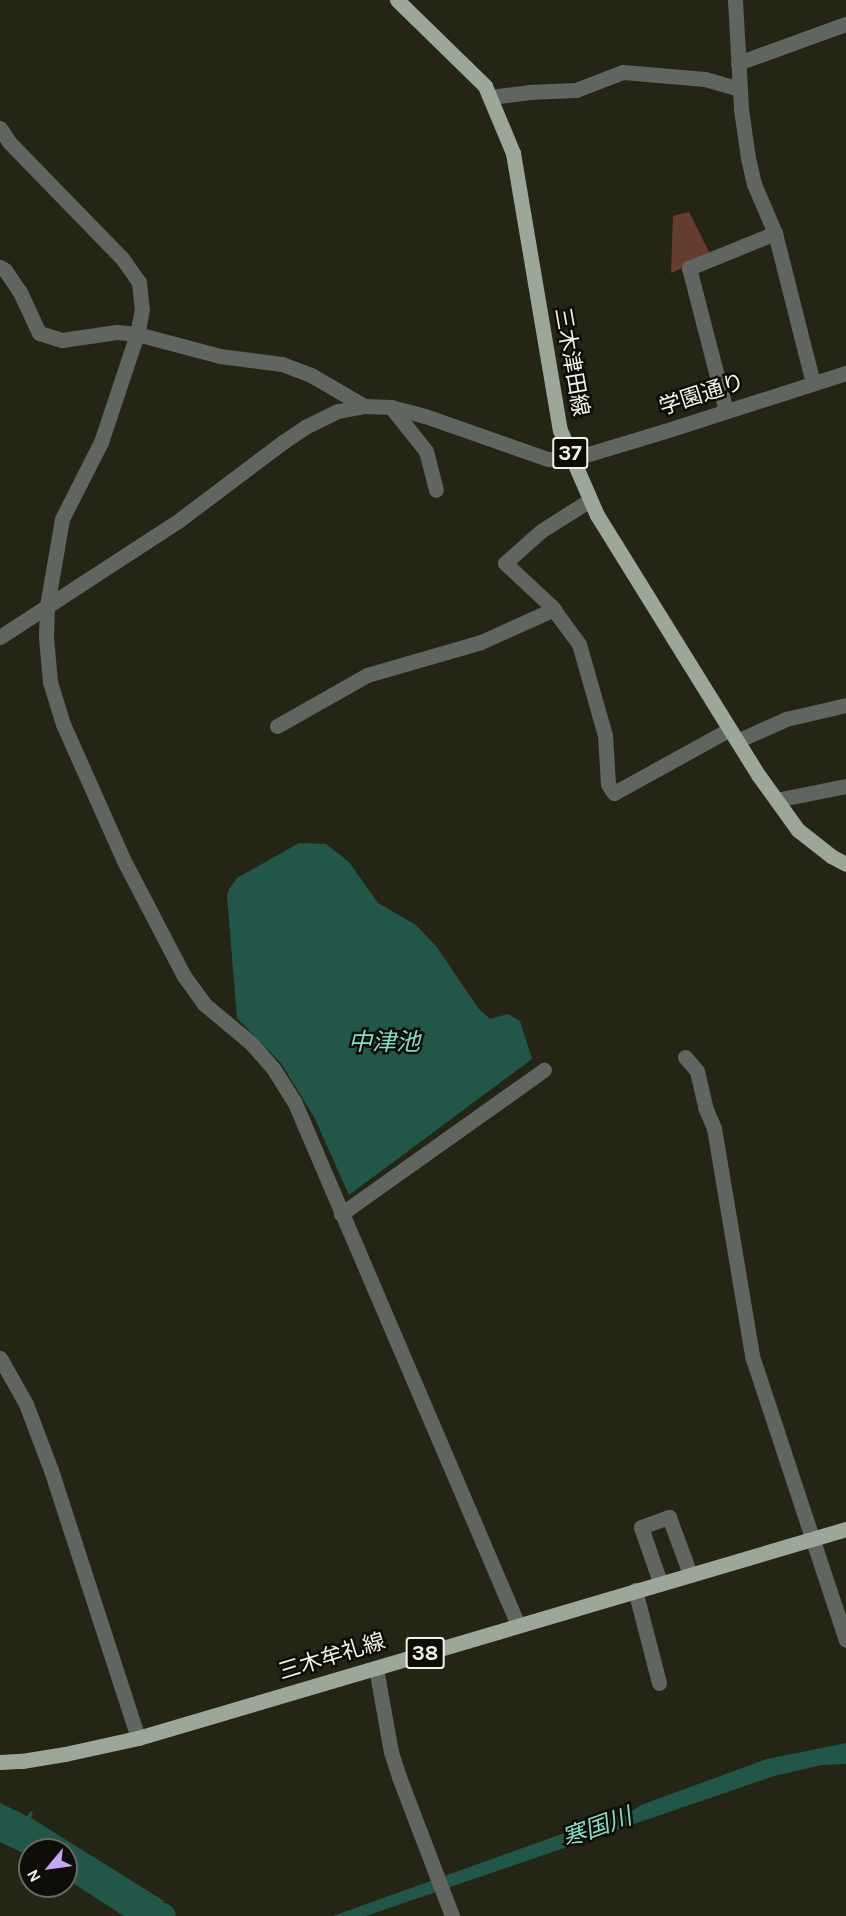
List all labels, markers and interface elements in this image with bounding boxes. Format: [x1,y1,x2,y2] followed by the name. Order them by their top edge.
[548,306,594,418] street label: 三木津田線
[656,369,748,421] street label: 学園通り
[552,435,588,471] road number: 37
[348,1029,420,1057] water label: 中津池
[276,1628,388,1686] street label: 三木牟礼線
[406,1635,444,1671] road number: 38
[558,1802,636,1854] water label: 寒国川
[18,1838,78,1898] north arrow
[22,1866,45,1886] text: N

